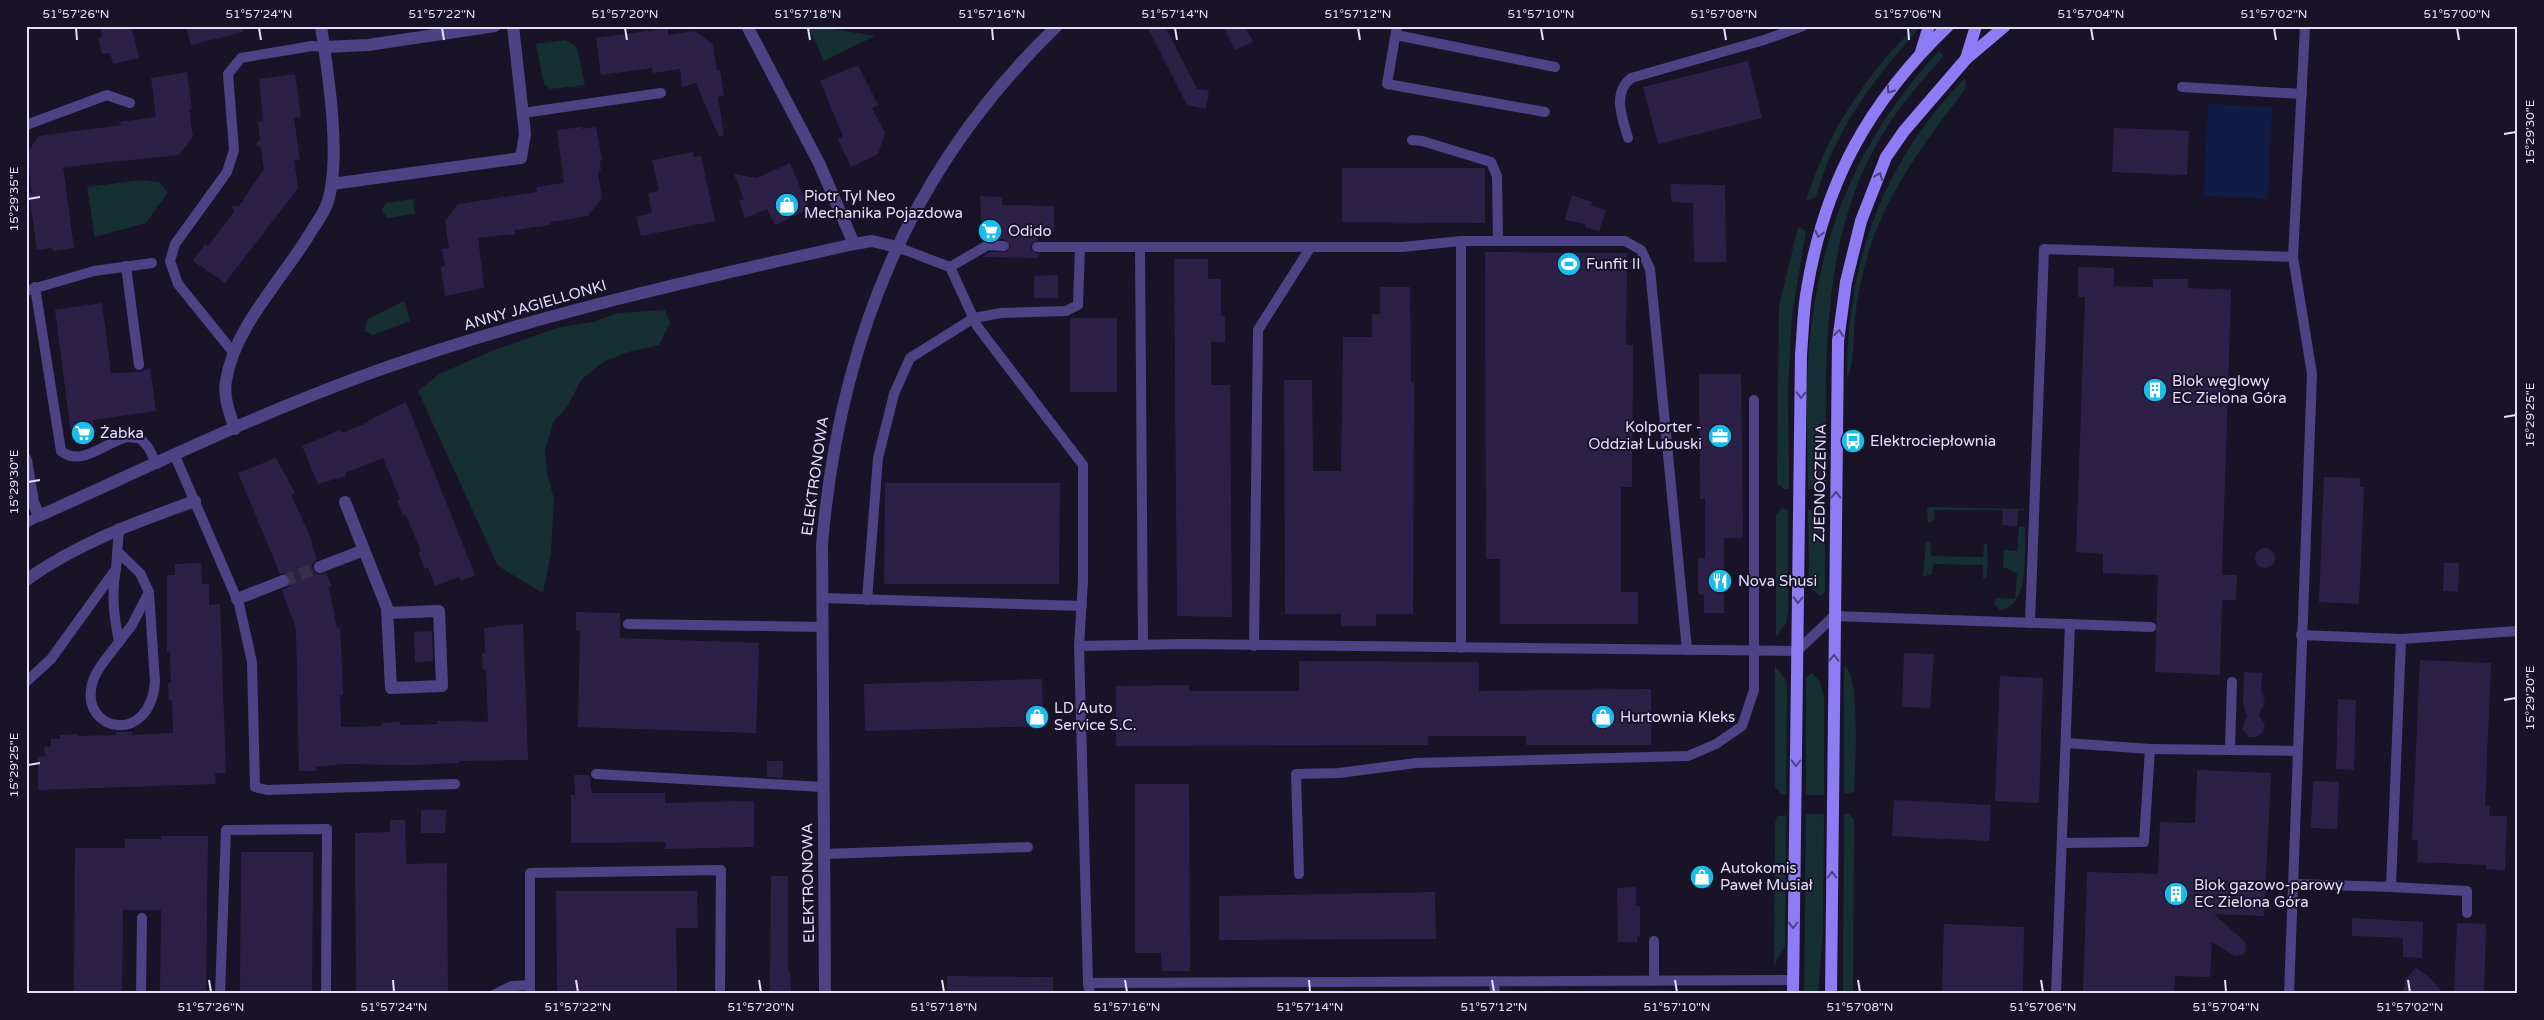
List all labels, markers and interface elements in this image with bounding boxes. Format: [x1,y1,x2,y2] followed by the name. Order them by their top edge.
[43,7,110,21] text: 51°57'26"N
[226,7,293,21] text: 51°57'24"N
[409,7,476,21] text: 51°57'22"N
[592,7,659,21] text: 51°57'20"N
[775,7,842,21] text: 51°57'18"N
[959,7,1026,21] text: 51°57'16"N
[1142,7,1209,21] text: 51°57'14"N
[1325,7,1392,21] text: 51°57'12"N
[1508,7,1575,21] text: 51°57'10"N
[1691,7,1758,21] text: 51°57'08"N
[1875,7,1942,21] text: 51°57'06"N
[2058,7,2125,21] text: 51°57'04"N
[2241,7,2308,21] text: 51°57'02"N
[2424,7,2491,21] text: 51°57'00"N
[1887,84,1897,93] one-way arrow
[2523,99,2537,164] text: 15°29'30"E
[7,166,21,231] text: 15°29'35"E
[1873,172,1883,181] one-way arrow
[804,187,963,222] place label: Piotr Tyl Neo Mechanika Pojazdowa
[774,192,800,218] shop icon: Piotr Tyl Neo Mechanika Pojazdowa
[977,218,1003,244] supermarket icon: Odido
[1008,222,1052,240] place label: Odido
[1814,229,1825,238] one-way arrow
[1556,251,1582,277] sports icon: Funfit II
[1586,255,1640,273] place label: Funfit II
[461,276,609,334] street label: ANNY JAGIELLONKI
[1833,329,1844,337] one-way arrow
[2172,372,2287,407] place label: Blok węglowy EC Zielona Góra
[2142,377,2168,403] building icon: Blok węglowy EC Zielona Góra
[2523,382,2537,447] text: 15°29'25"E
[1796,392,1806,399] one-way arrow
[798,415,832,537] street label: ELEKTRONOWA
[1588,418,1702,453] place label: Kolporter - Oddział Lubuski
[70,420,96,446] supermarket icon: Żabka
[1707,423,1733,449] office icon: Kolporter - Oddział Lubuski
[100,424,144,442] place label: Żabka
[1810,424,1830,542] street label: ZJEDNOCZENIA
[1840,428,1866,454] bus stop icon: Elektrociepłownia
[1870,432,1996,450] place label: Elektrociepłownia
[7,449,21,514] text: 15°29'30"E
[1830,491,1841,499] one-way arrow
[1707,568,1733,594] restaurant icon: Nova Shusi
[1738,572,1817,590] place label: Nova Shusi
[1793,596,1803,604] one-way arrow
[1828,654,1839,662] one-way arrow
[2523,665,2537,730] text: 15°29'20"E
[1054,699,1137,734] place label: LD Auto Service S.C.
[1024,704,1050,730] shop icon: LD Auto Service S.C.
[1590,704,1616,730] shop icon: Hurtownia Kleks
[1620,708,1735,726] place label: Hurtownia Kleks
[7,732,21,797] text: 15°29'25"E
[1790,759,1801,767] one-way arrow
[798,823,818,943] street label: ELEKTRONOWA
[1720,859,1813,894] place label: Autokomis Paweł Musiał
[1689,864,1715,890] shop icon: Autokomis Paweł Musiał
[1827,871,1837,878] one-way arrow
[2194,876,2343,911] place label: Blok gazowo-parowy EC Zielona Góra
[2163,881,2189,907] building icon: Blok gazowo-parowy EC Zielona Góra
[1788,921,1799,929] one-way arrow
[178,1000,245,1014] text: 51°57'26"N
[361,1000,428,1014] text: 51°57'24"N
[545,1000,612,1014] text: 51°57'22"N
[728,1000,795,1014] text: 51°57'20"N
[911,1000,978,1014] text: 51°57'18"N
[1094,1000,1161,1014] text: 51°57'16"N
[1277,1000,1344,1014] text: 51°57'14"N
[1461,1000,1528,1014] text: 51°57'12"N
[1644,1000,1711,1014] text: 51°57'10"N
[1827,1000,1894,1014] text: 51°57'08"N
[2010,1000,2077,1014] text: 51°57'06"N
[2193,1000,2260,1014] text: 51°57'04"N
[2377,1000,2444,1014] text: 51°57'02"N

